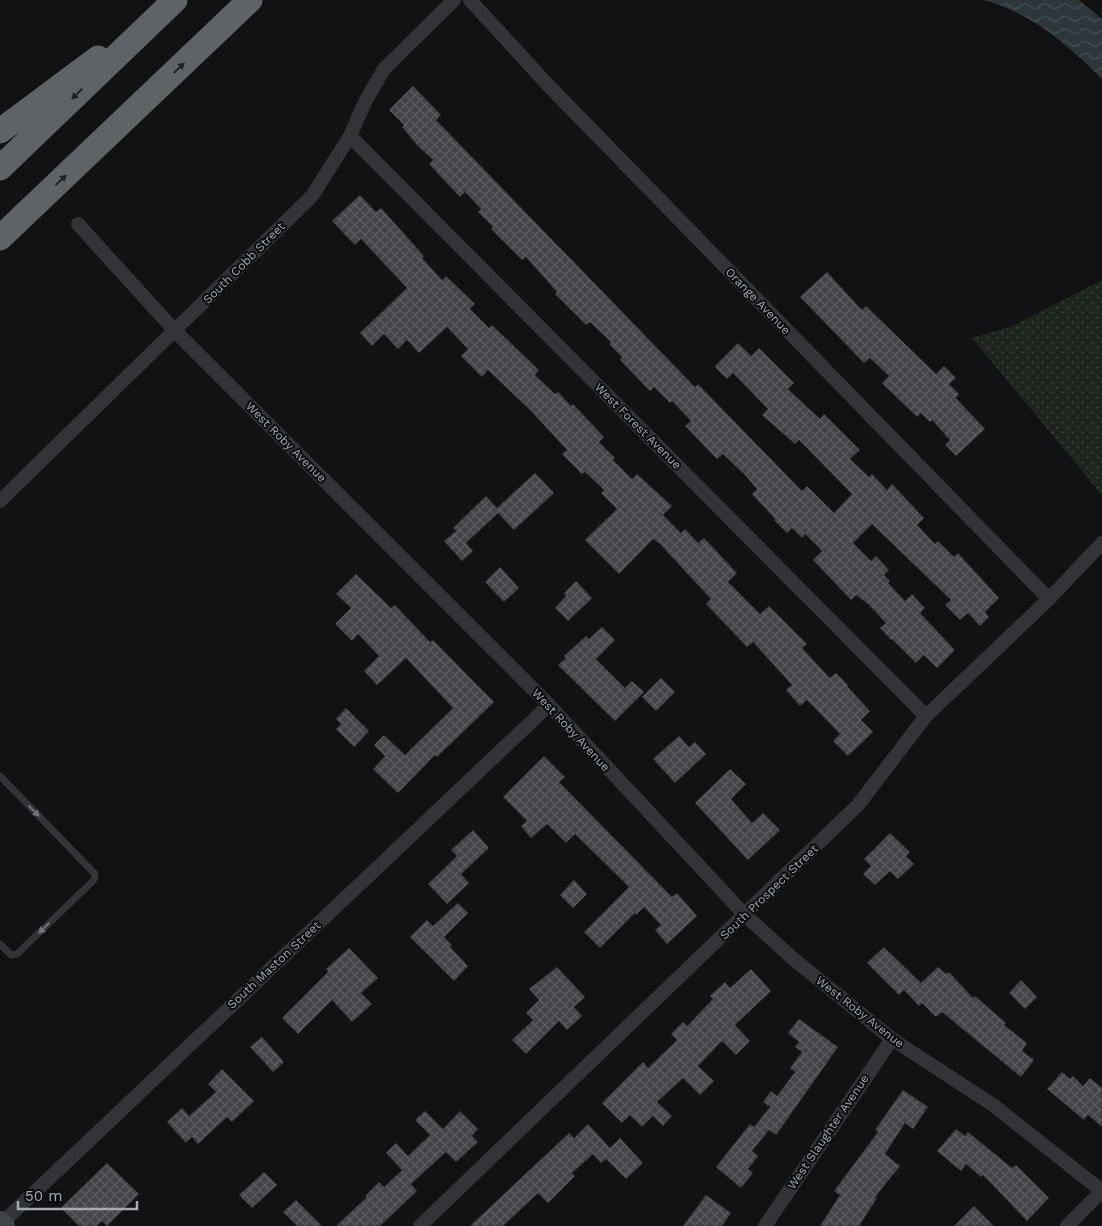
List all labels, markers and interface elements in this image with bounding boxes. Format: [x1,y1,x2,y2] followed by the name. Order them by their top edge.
[172,62,184,74] one-way arrow
[72,88,84,100] one-way arrow
[54,174,66,186] one-way arrow
[200,219,288,307] street label: South Cobb Street
[723,265,793,337] street label: Orange Avenue
[592,380,684,472] street label: West Forest Avenue
[243,399,329,485] street label: West Roby Avenue
[529,686,613,774] street label: West Roby Avenue
[28,805,40,817] one-way arrow
[717,842,821,942] street label: South Prospect Street
[225,918,323,1012] street label: South Maston Street
[38,922,50,934] one-way arrow
[813,973,907,1051] street label: West Roby Avenue
[784,1072,872,1192] street label: West Slaughter Avenue
[18,1178,136,1210] scale bar
[25,1187,62,1205] text: 50 m

